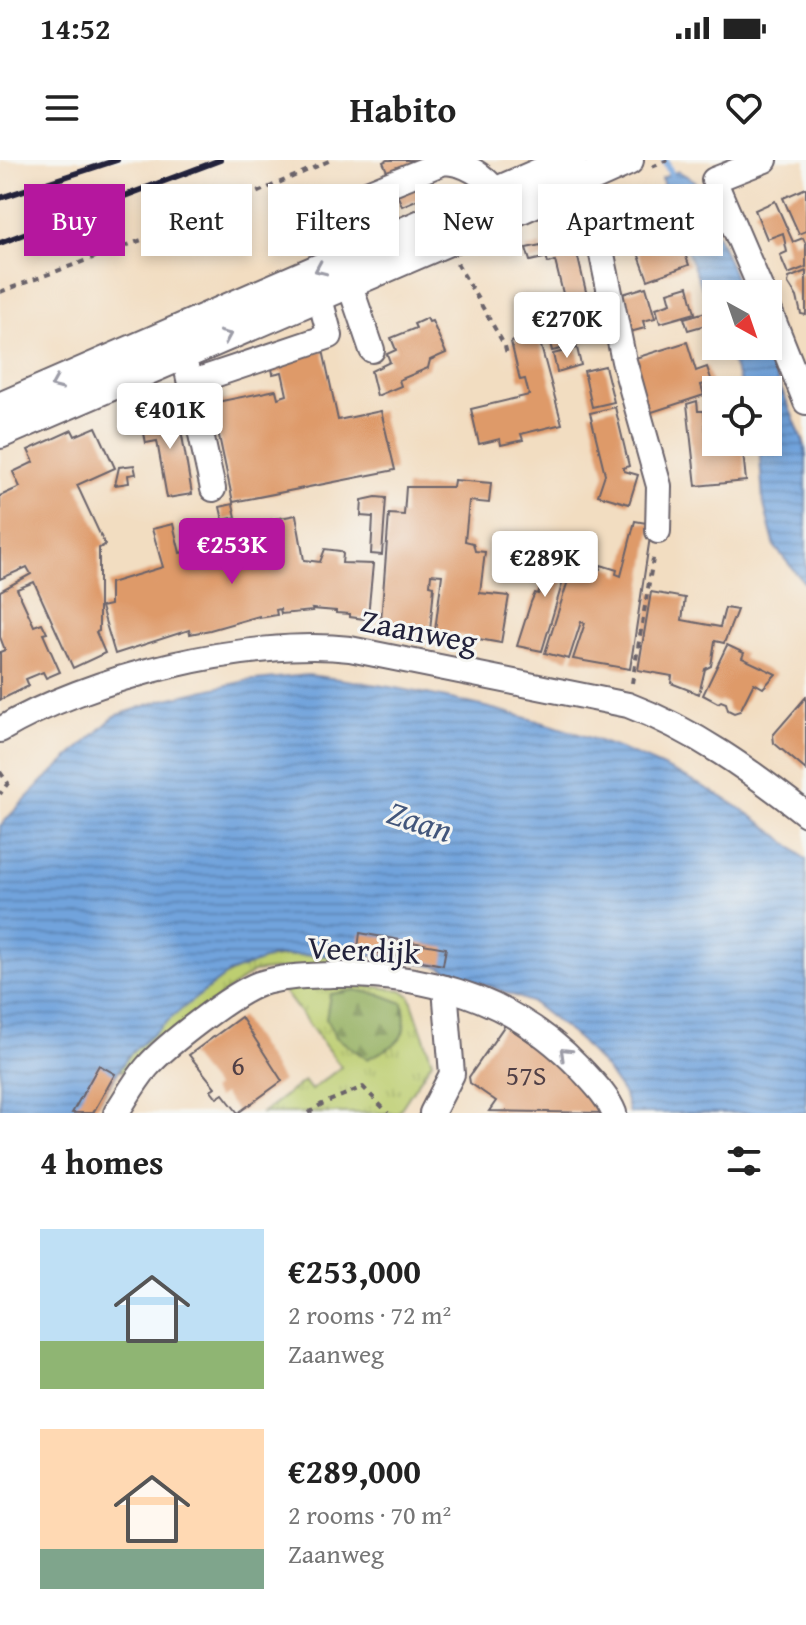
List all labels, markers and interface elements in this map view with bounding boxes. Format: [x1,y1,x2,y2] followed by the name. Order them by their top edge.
[40,6,111,50] text: 14:52
[349,82,457,135] text: Habito
[40,86,84,130] icon: menu
[722,86,766,130] icon: heart
[24,184,125,256] chip: Buy
[141,184,252,256] chip: Rent
[268,184,399,256] chip: Filters
[415,184,522,256] chip: New
[538,184,723,256] chip: Apartment
[313,260,328,276] one-way arrow
[702,280,782,360] north arrow
[702,280,782,456] map controls
[511,292,623,360] pin: €270K
[532,298,602,337] text: €270K
[218,329,232,345] one-way arrow
[49,375,64,391] one-way arrow
[702,376,782,456] button: locate
[114,383,226,451] pin: €401K
[135,389,205,428] text: €401K
[176,518,288,586] pin: €253K
[197,524,267,563] text: €253K
[489,531,601,599] pin: €289K
[510,537,580,576] text: €289K
[357,596,482,665] street label: Zaanweg
[381,787,459,854] water label: Zaan
[306,923,422,976] street label: Veerdijk
[231,1044,245,1085] house number: 6
[560,1048,574,1062] one-way arrow
[506,1054,546,1095] house number: 57S
[40,1137,164,1186] text: 4 homes
[722,1139,766,1183] icon: filters
[288,1246,421,1295] text: €253,000
[104,1261,200,1357] icon: home
[288,1295,451,1334] text: 2 rooms · 72 m²
[288,1334,384,1373] text: Zaanweg
[288,1446,421,1495] text: €289,000
[104,1461,200,1557] icon: home
[288,1495,451,1534] text: 2 rooms · 70 m²
[288,1534,384,1573] text: Zaanweg

